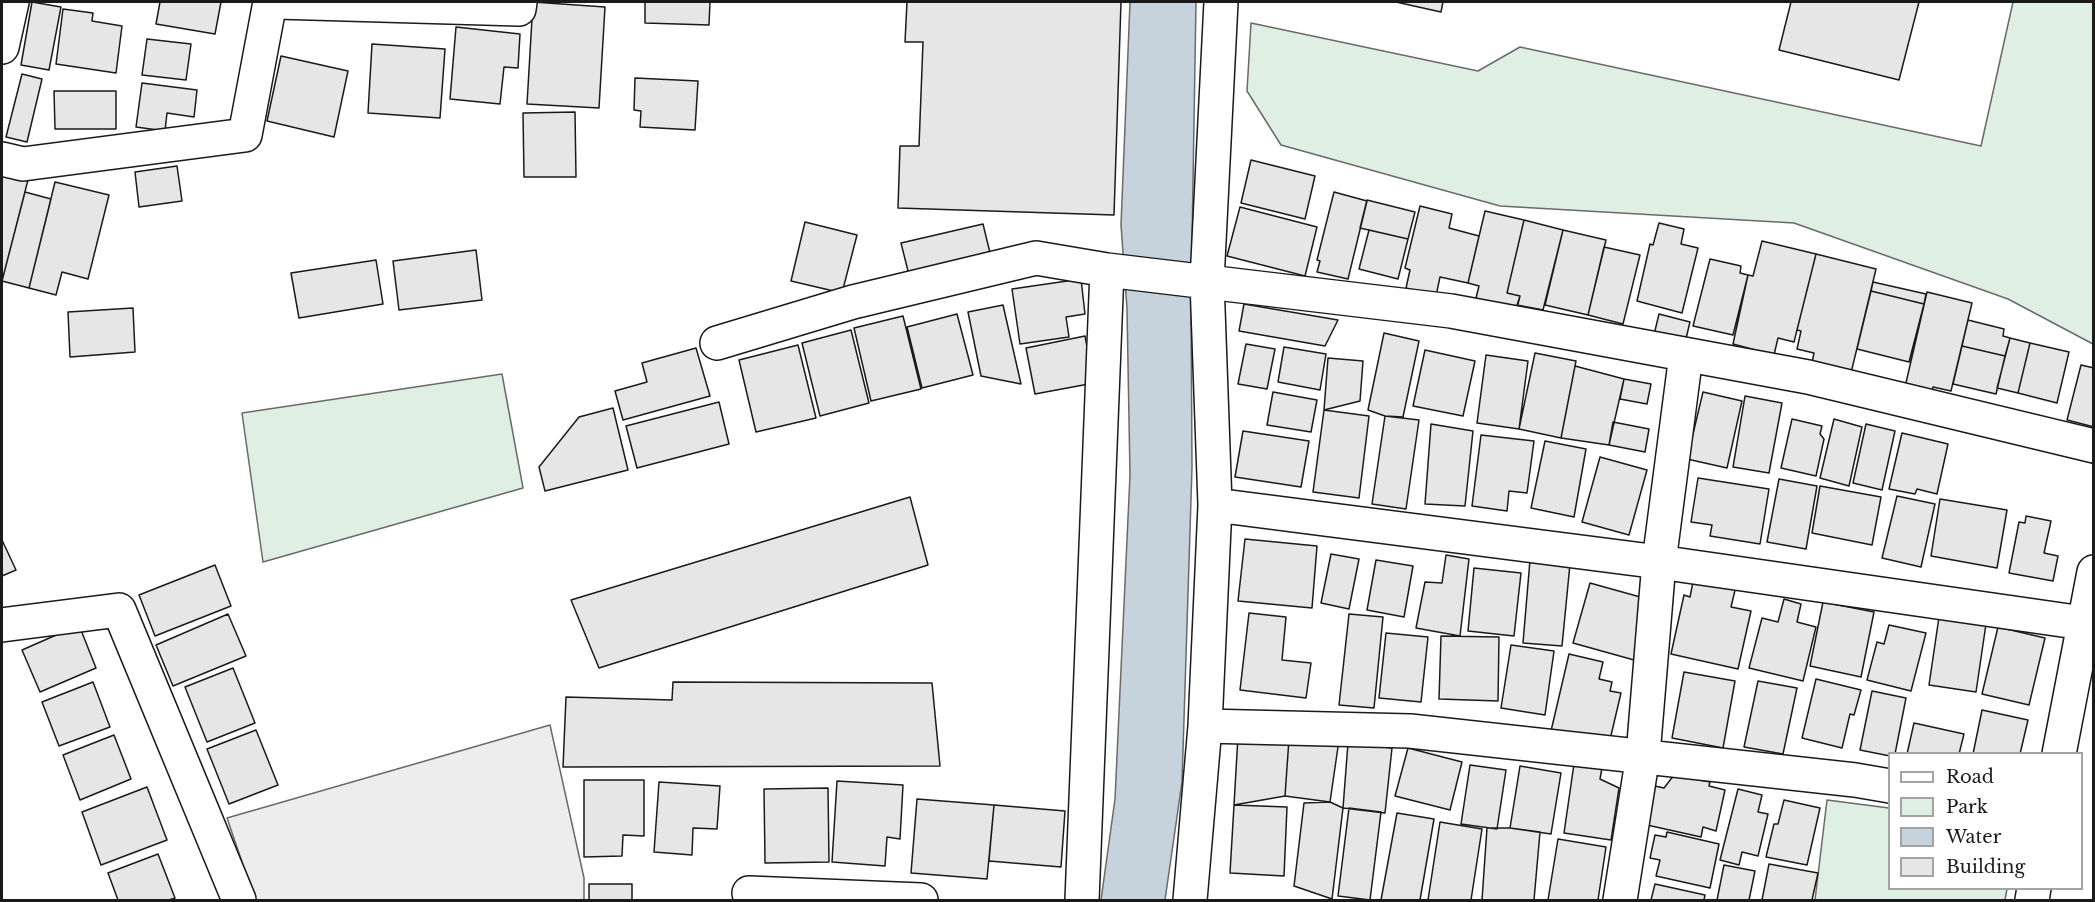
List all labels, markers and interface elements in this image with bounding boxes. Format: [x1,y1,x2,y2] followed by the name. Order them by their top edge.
[1888,752,2083,890] legend
[1946,766,1994,788] text: Road
[1946,796,1988,818] text: Park
[1946,826,2001,848] text: Water
[1946,856,2025,878] text: Building

